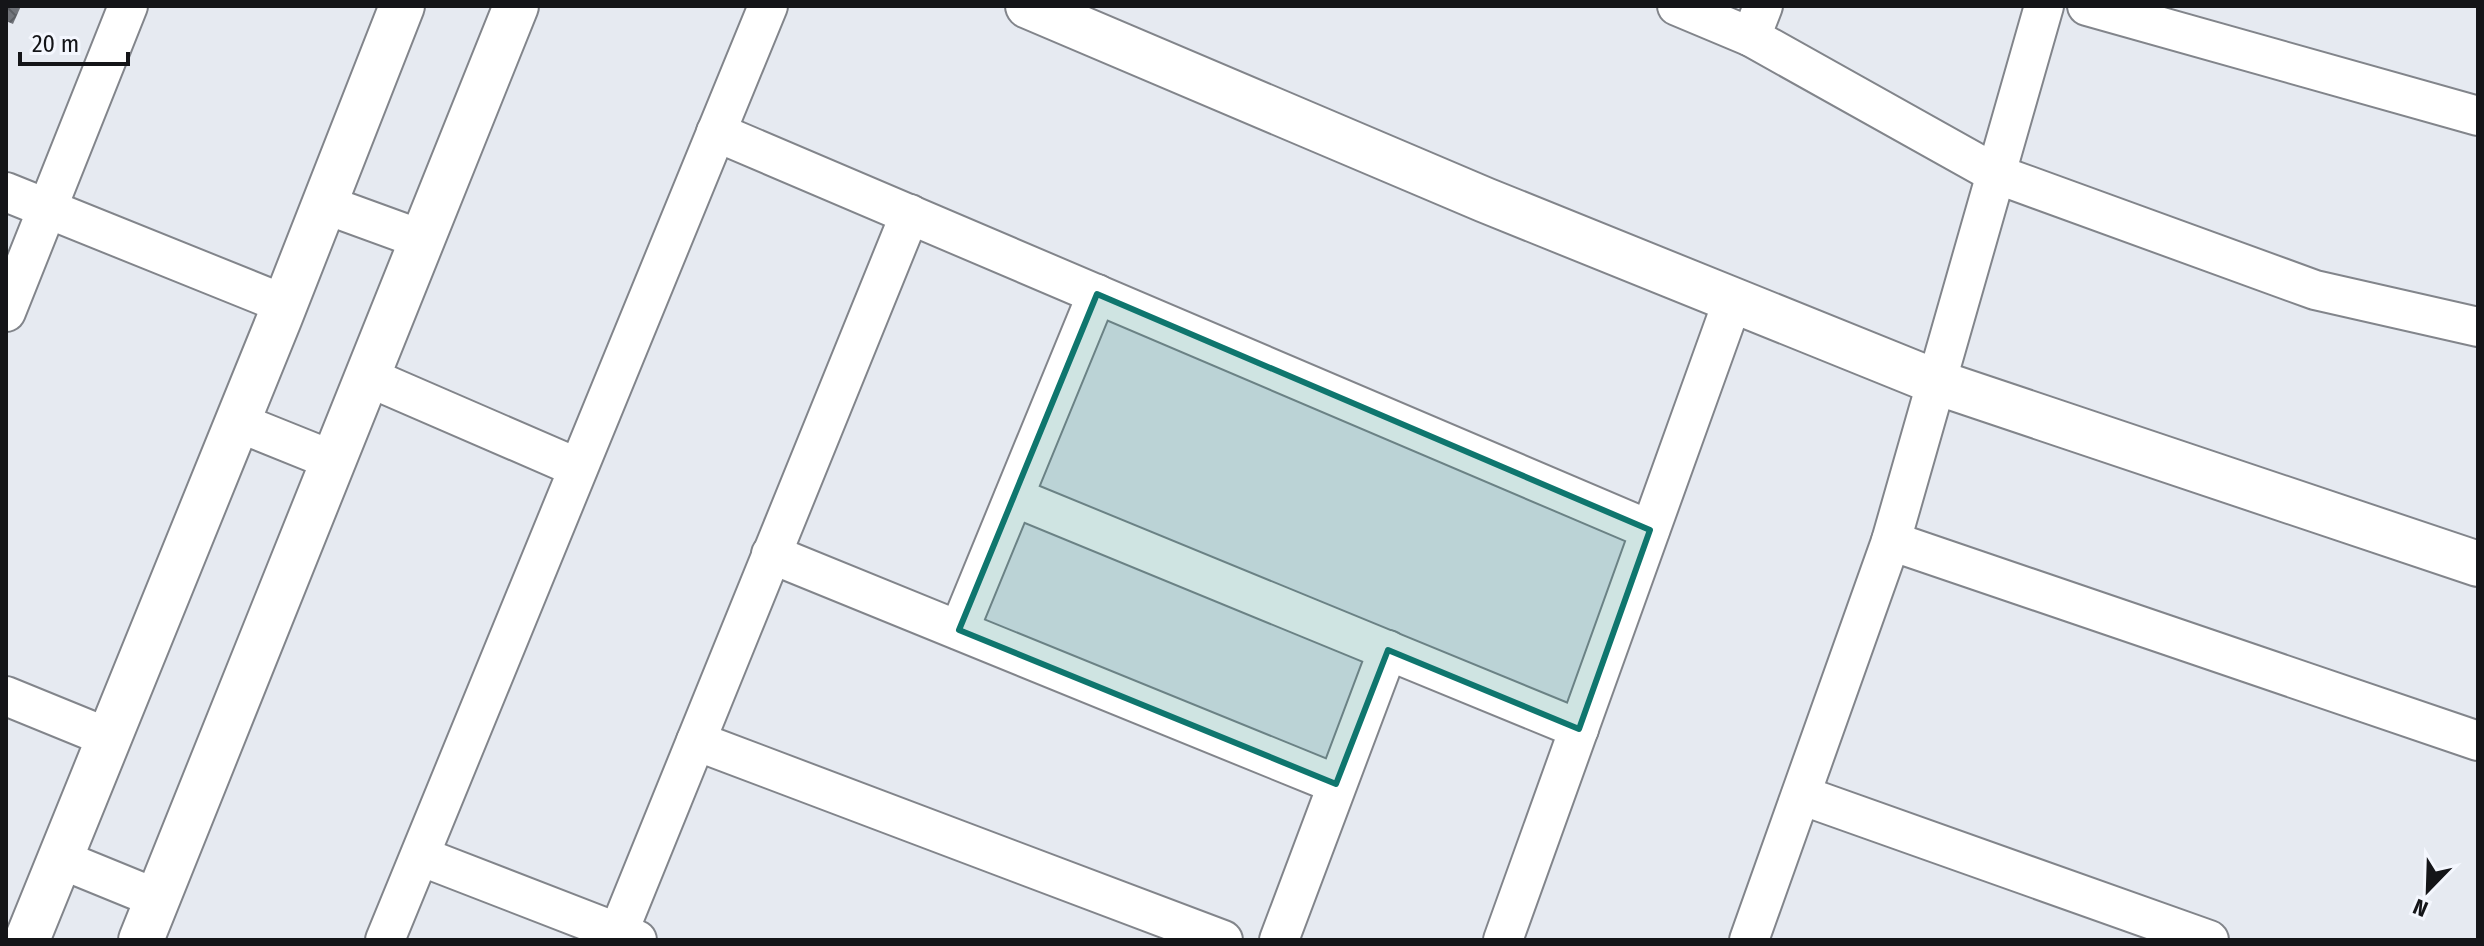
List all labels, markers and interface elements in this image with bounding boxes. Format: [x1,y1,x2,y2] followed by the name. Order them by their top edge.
[20,16,128,66] scale bar
[32,30,79,58] text: 20 m
[2388,850,2468,930] north arrow
[2409,893,2432,923] text: N

